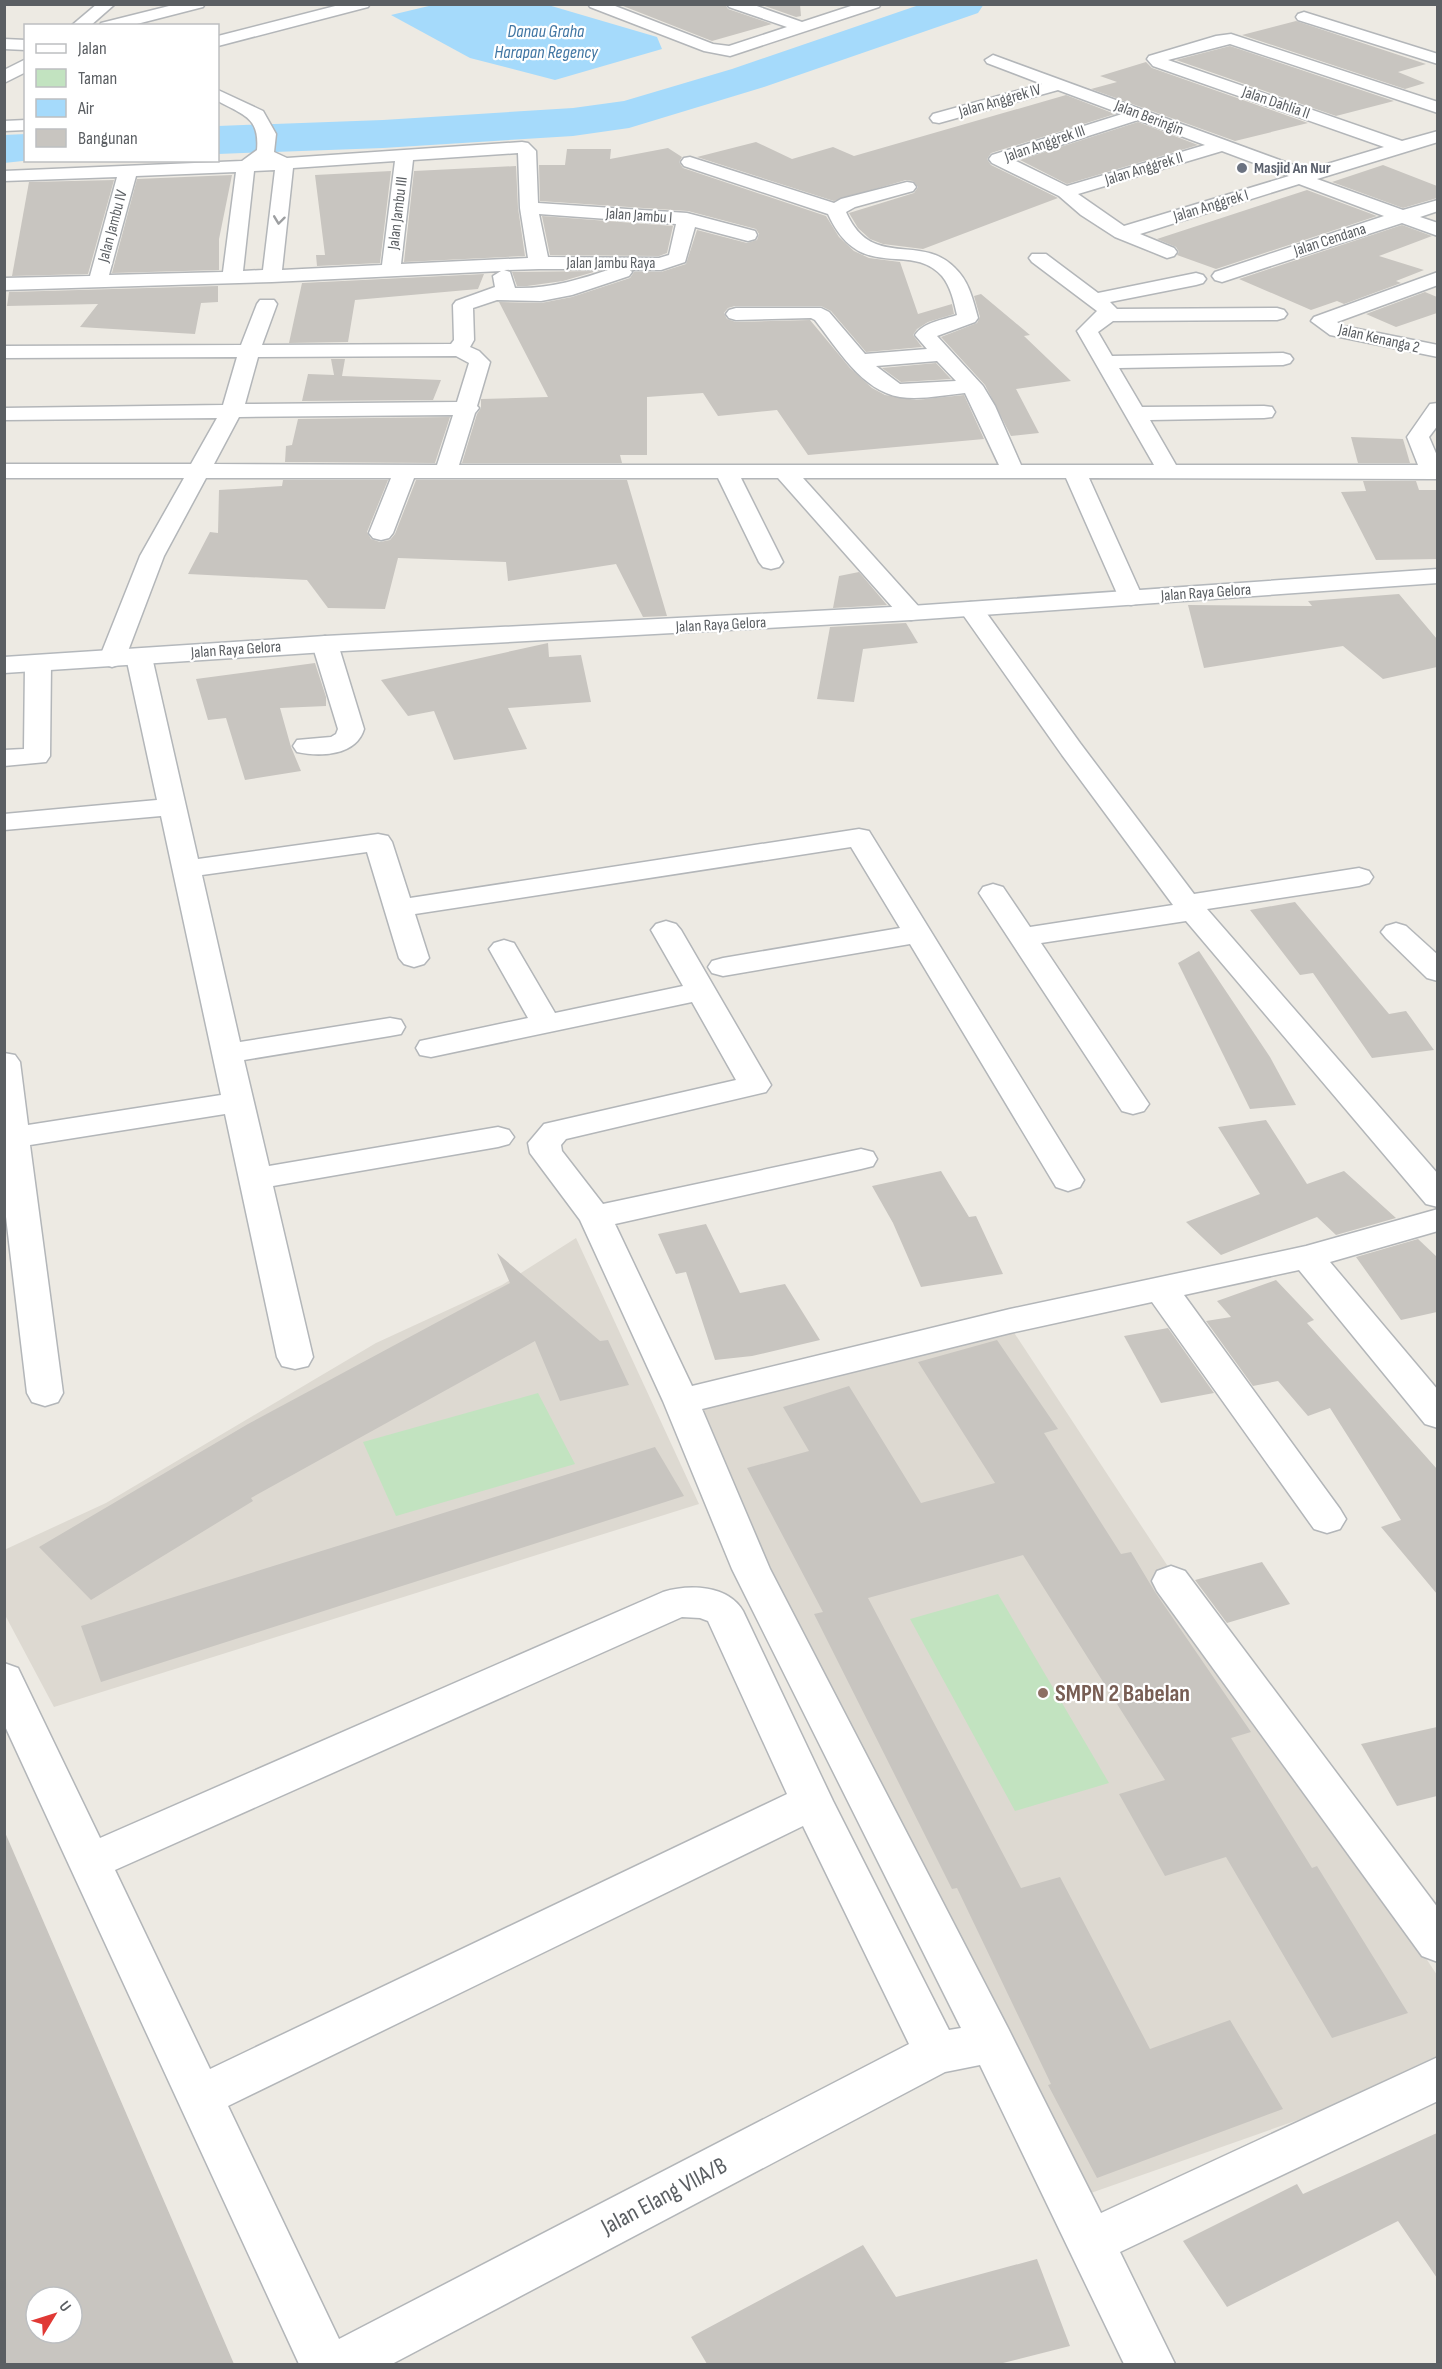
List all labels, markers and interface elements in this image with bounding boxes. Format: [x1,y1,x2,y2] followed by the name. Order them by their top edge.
[494,21,599,63] water label: Danau Graha Harapan Regency
[24,24,219,162] legend
[77,38,107,59] text: Jalan
[78,68,117,89] text: Taman
[956,80,1044,122] street label: Jalan Anggrek IV
[1239,82,1312,123] street label: Jalan Dahlia II
[1111,96,1186,140] street label: Jalan Beringin
[77,98,94,119] text: Air
[1001,121,1088,167] street label: Jalan Anggrek III
[78,128,138,149] text: Bangunan
[1102,148,1185,190] street label: Jalan Anggrek II
[1254,159,1331,178] place label: Masjid An Nur
[1235,161,1249,175] marker: Masjid An Nur
[384,175,412,252] street label: Jalan Jambu III
[1170,186,1251,227] street label: Jalan Anggrek I
[94,187,132,265] street label: Jalan Jambu IV
[604,204,673,228] street label: Jalan Jambu I
[273,215,286,225] one-way arrow
[1291,219,1368,261] street label: Jalan Cendana
[566,254,655,273] street label: Jalan Jambu Raya
[1336,320,1421,358] street label: Jalan Kenanga 2
[1159,580,1252,606] street label: Jalan Raya Gelora
[674,613,767,637] street label: Jalan Raya Gelora
[189,637,282,663] street label: Jalan Raya Gelora
[1055,1679,1190,1708] place label: SMPN 2 Babelan
[1036,1686,1050,1700] marker: SMPN 2 Babelan
[595,2151,732,2242] street label: Jalan Elang VIIA/B
[24,2285,84,2345] north arrow
[55,2298,75,2316] text: U

